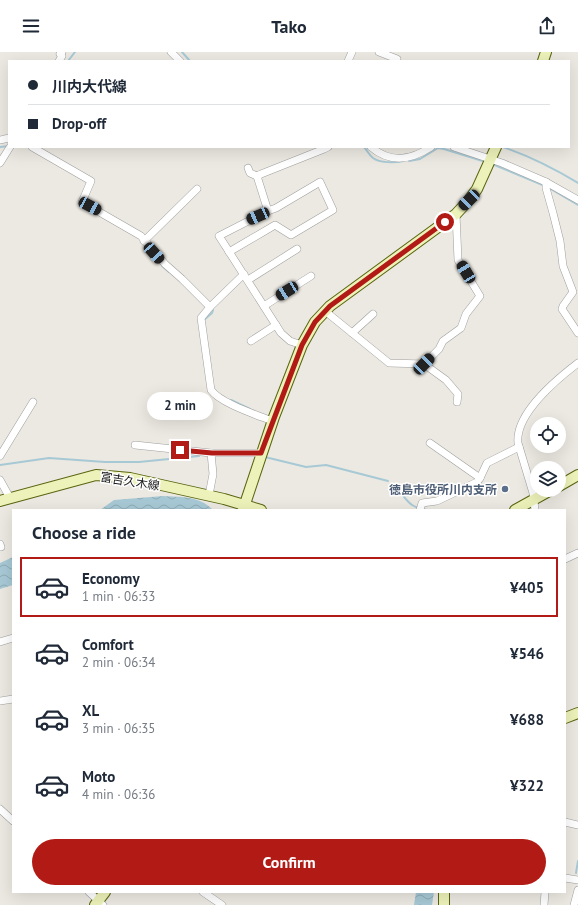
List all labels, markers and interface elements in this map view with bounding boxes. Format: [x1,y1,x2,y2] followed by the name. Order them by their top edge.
[20,15,42,37] icon: menu
[271,15,307,38] text: Tako
[536,15,558,37] icon: share
[52,77,127,96] text: 川内大代線
[52,114,106,133] text: Drop-off
[456,187,482,213] car
[77,195,103,217] car
[245,206,271,226] car
[436,213,454,231] route start
[142,240,166,266] car
[455,259,477,285] car
[274,280,300,302] car
[411,351,437,377] car
[147,392,213,420] callout: 2 min
[164,397,196,414] text: 2 min
[530,417,566,497] map controls
[530,417,566,453] button: locate
[171,441,189,459] route end
[530,461,566,497] button: layers
[99,469,161,493] street label: 富吉久木線
[389,482,497,497] place label: 徳島市役所川内支所
[500,484,510,494] marker: 徳島市役所川内支所
[32,521,136,544] text: Choose a ride
[34,569,70,605] icon: car
[82,569,140,588] text: Economy
[510,578,544,597] text: ¥405
[82,588,155,605] text: 1 min · 06:33
[34,635,70,671] icon: car
[82,635,134,654] text: Comfort
[510,644,544,663] text: ¥546
[82,654,155,671] text: 2 min · 06:34
[34,701,70,737] icon: car
[82,701,99,720] text: XL
[510,710,544,729] text: ¥688
[82,720,155,737] text: 3 min · 06:35
[34,767,70,803] icon: car
[82,767,115,786] text: Moto
[510,776,544,795] text: ¥322
[82,786,155,803] text: 4 min · 06:36
[32,839,546,885] button: Confirm

